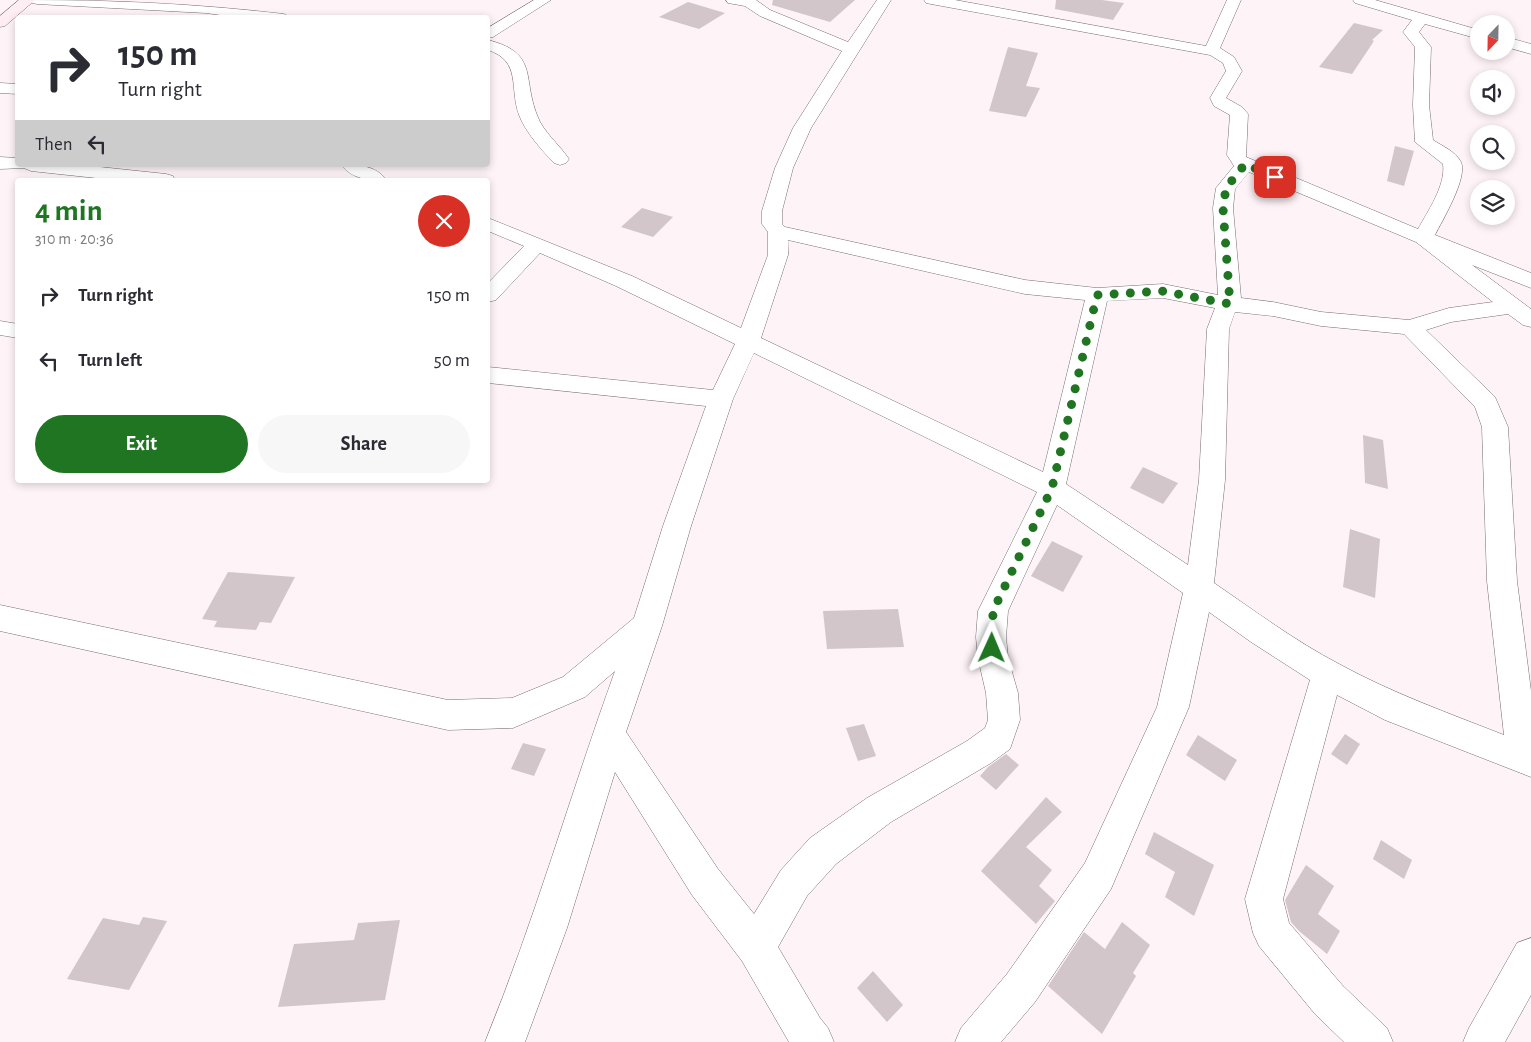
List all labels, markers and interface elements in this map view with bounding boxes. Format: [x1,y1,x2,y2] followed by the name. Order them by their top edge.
[1470,15,1515,60] north arrow
[1470,15,1515,225] map controls
[35,35,100,100] icon: right
[118,37,198,72] text: 150 m
[1470,70,1515,115] button: sound
[118,78,202,100] text: Turn right
[1470,125,1515,170] button: search
[83,130,111,158] icon: left
[35,135,73,154] text: Then
[1254,156,1296,198] pin
[1261,163,1289,191] icon: arrive
[1470,180,1515,225] button: layers
[418,195,470,247] button: close
[35,196,103,226] text: 4 min
[35,231,113,247] text: 310 m · 20:36
[35,282,63,310] icon: right
[78,286,153,305] text: Turn right
[427,286,470,305] text: 150 m
[35,347,63,375] icon: left
[78,351,142,370] text: Turn left
[434,351,470,370] text: 50 m
[35,415,248,473] button: Exit
[258,415,470,473] button: Share
[965,621,1017,673] position arrow

